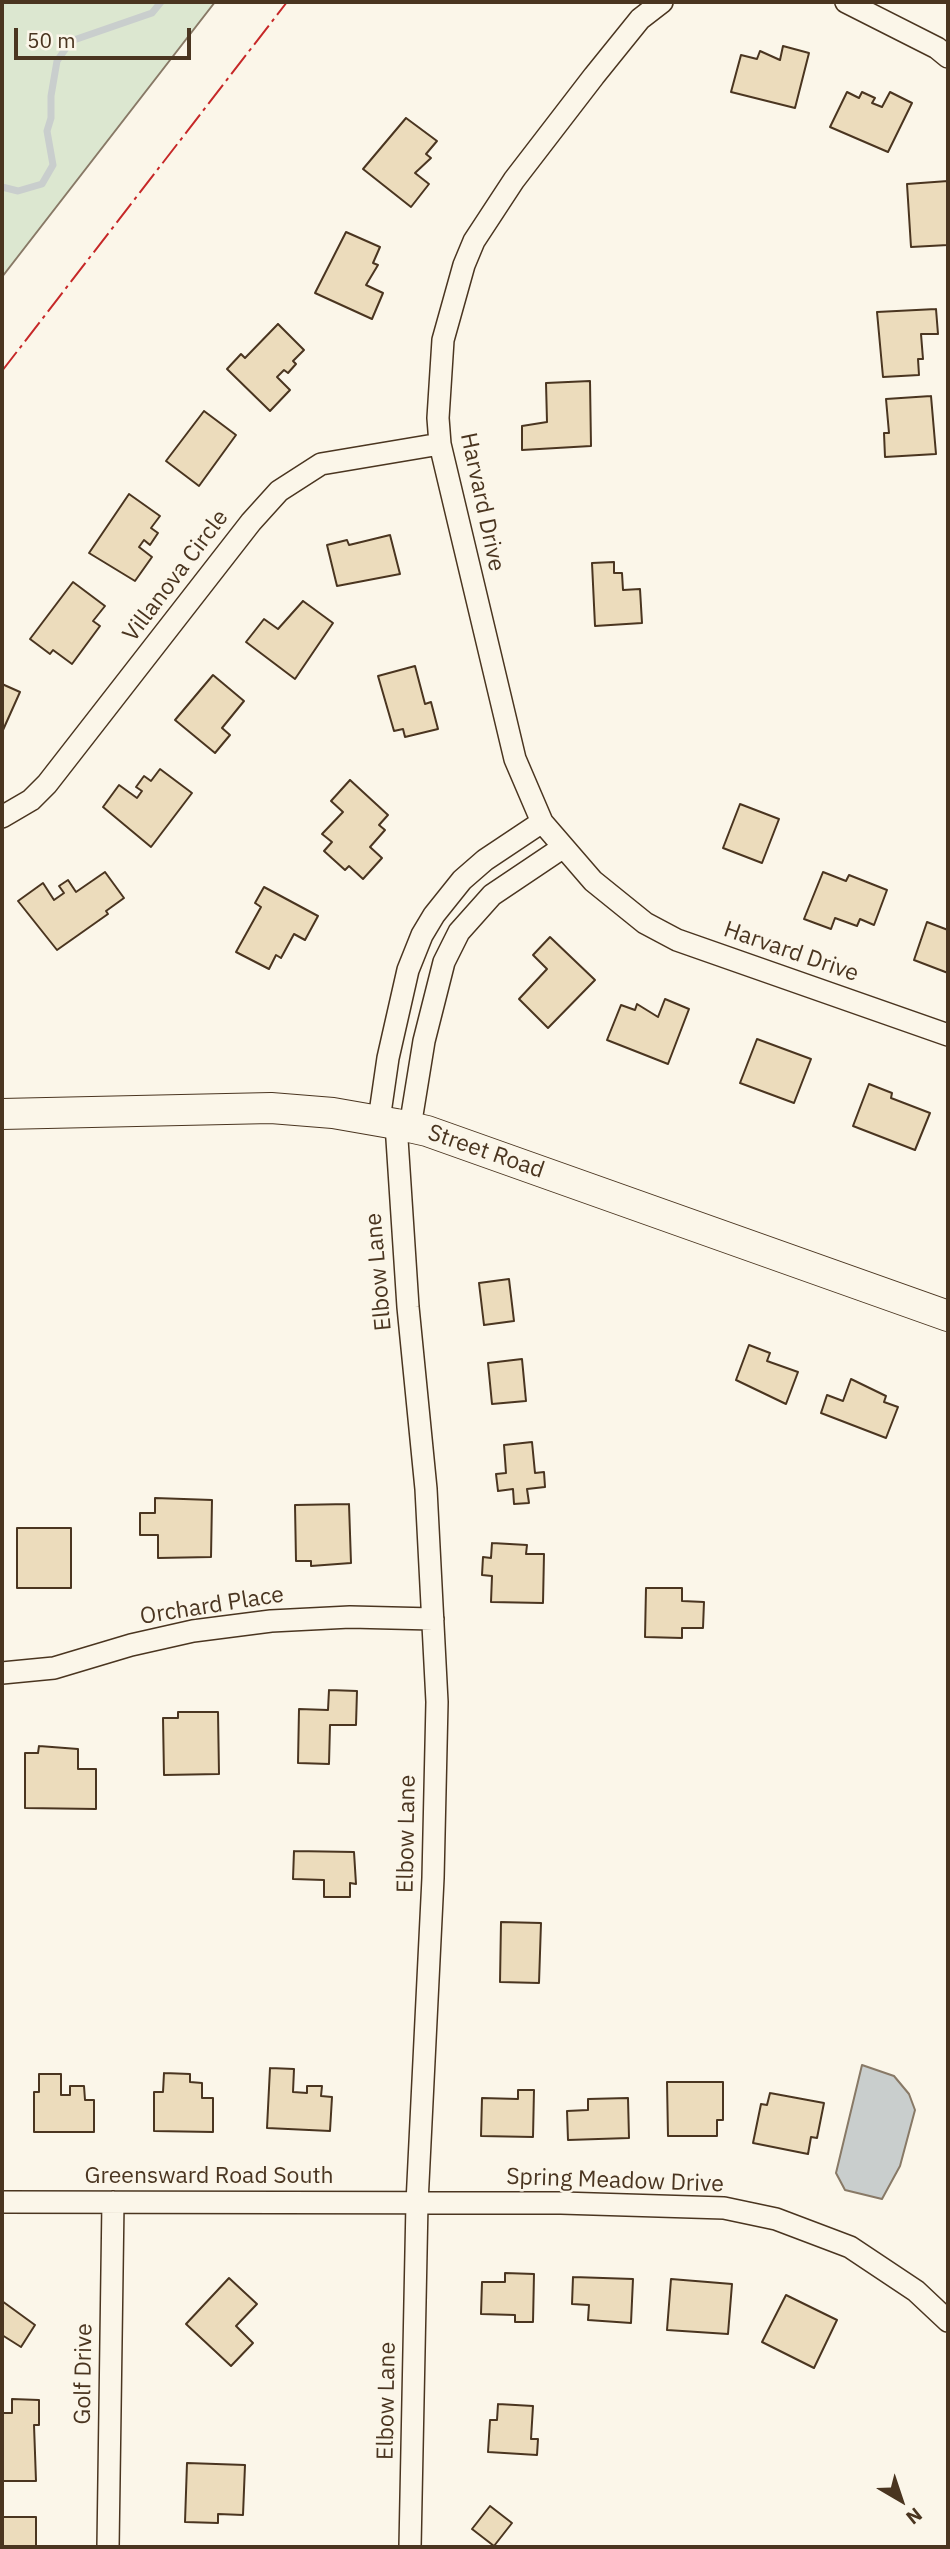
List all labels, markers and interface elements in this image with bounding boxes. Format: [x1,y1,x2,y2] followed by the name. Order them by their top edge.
[18,14,194,58] scale bar
[27,26,76,54] text: 50 m
[454,430,510,574] street label: Harvard Drive
[117,505,235,647] street label: Villanova Circle
[720,916,862,988] street label: Harvard Drive
[424,1119,548,1185] street label: Street Road
[360,1212,398,1332] street label: Elbow Lane
[138,1581,286,1631] street label: Orchard Place
[392,1775,422,1893] street label: Elbow Lane
[84,2162,334,2190] street label: Greensward Road South
[506,2163,724,2199] street label: Spring Meadow Drive
[69,2323,99,2425] street label: Golf Drive
[372,2342,402,2460] street label: Elbow Lane
[866,2465,936,2535] north arrow
[901,2503,927,2530] text: N

